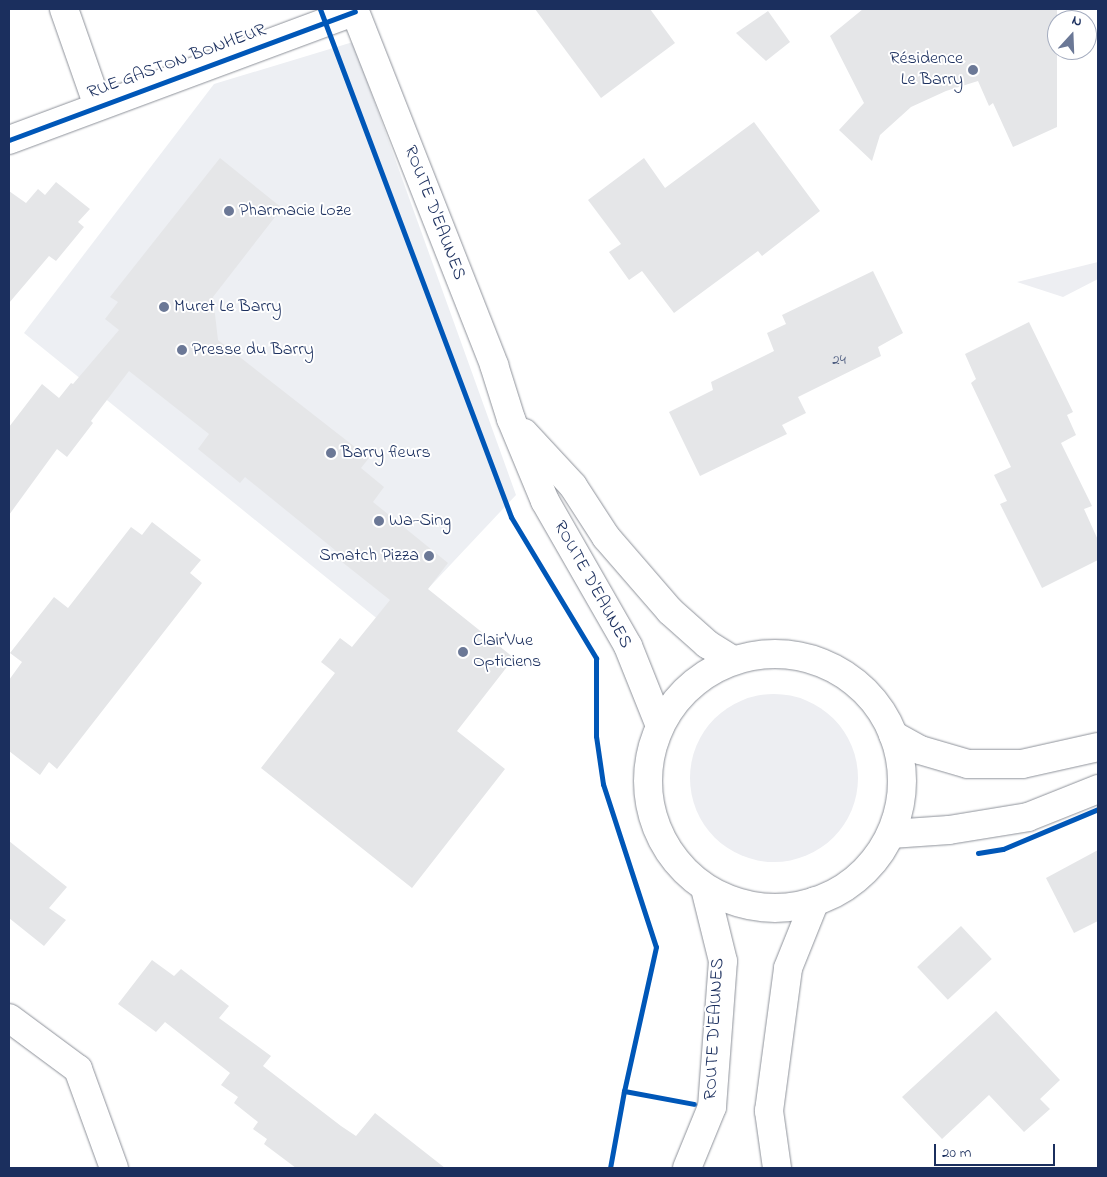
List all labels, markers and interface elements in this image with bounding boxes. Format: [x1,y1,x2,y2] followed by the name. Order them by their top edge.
[1047,10,1097,60] north arrow
[1069,10,1085,33] text: N
[85,20,269,104] street label: RUE GASTON BONHEUR
[889,49,963,92] place label: Résidence Le Barry
[967,64,979,76] marker: Résidence Le Barry
[398,143,470,283] street label: ROUTE D'EAUNES
[239,200,351,222] place label: Pharmacie Loze
[223,205,235,217] marker: Pharmacie Loze
[174,296,282,318] place label: Muret Le Barry
[158,301,170,313] marker: Muret Le Barry
[192,339,314,361] place label: Presse du Barry
[176,344,188,356] marker: Presse du Barry
[832,352,846,370] house number: 24
[341,442,431,464] place label: Barry fleurs
[325,447,337,459] marker: Barry fleurs
[389,510,451,532] place label: Wa-Sing
[373,515,385,527] marker: Wa-Sing
[548,518,636,652] street label: ROUTE D'EAUNES
[319,545,419,567] place label: Smatch Pizza
[423,550,435,562] marker: Smatch Pizza
[473,631,541,674] place label: Clair'Vue Opticiens
[457,646,469,658] marker: Clair'Vue Opticiens
[700,957,730,1101] street label: ROUTE D'EAUNES
[937,1134,1058,1166] scale bar
[942,1142,971,1164] text: 20 m

